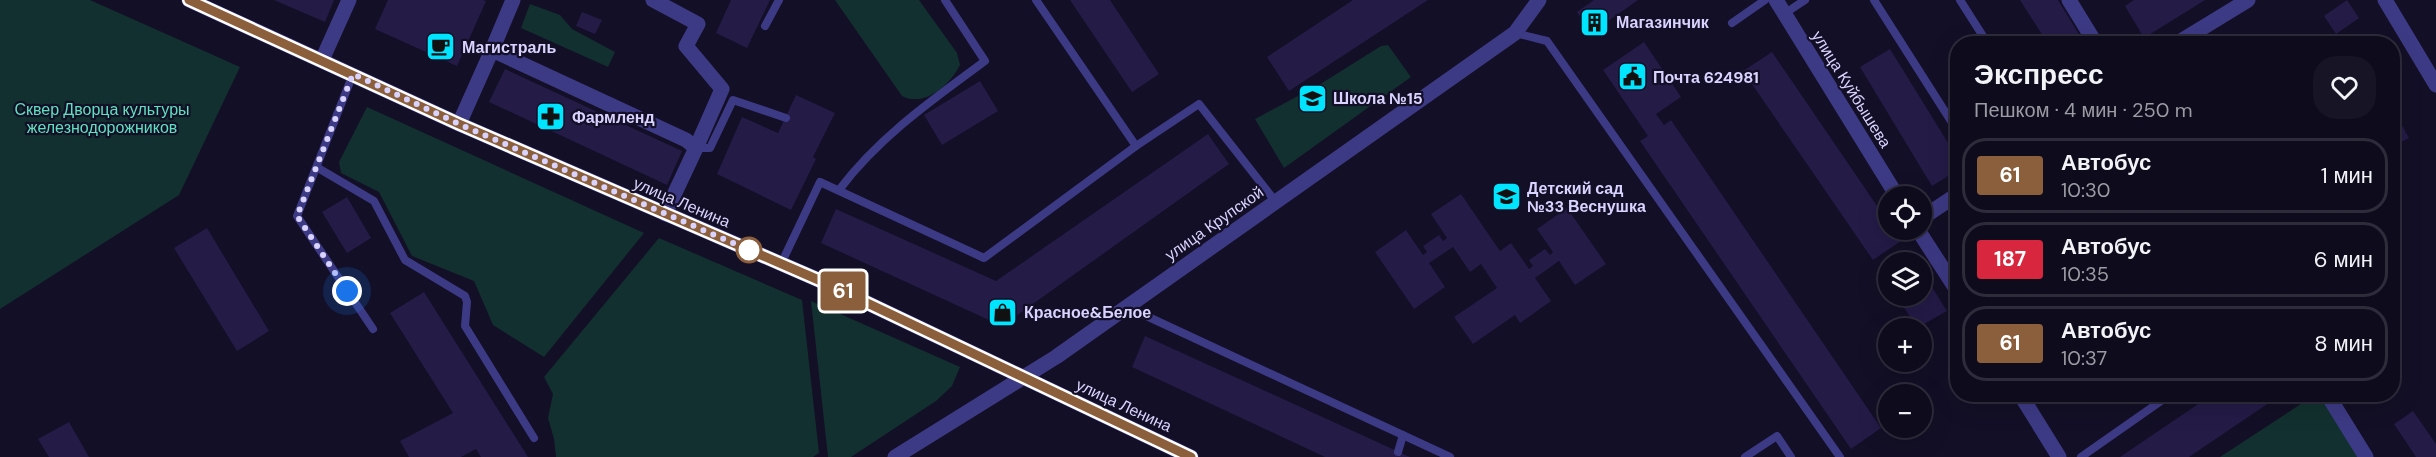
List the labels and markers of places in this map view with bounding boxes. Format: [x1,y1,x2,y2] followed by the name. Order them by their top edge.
[1579,6,1611,38] building icon: Магазинчик
[1616,12,1710,33] place label: Магазинчик
[425,31,457,63] cafe icon: Магистраль
[462,37,556,58] place label: Магистраль
[1616,61,1648,93] public building icon: Почта 624981
[1653,67,1759,88] place label: Почта 624981
[1296,82,1328,114] school or university icon: Школа №15
[1333,88,1423,109] place label: Школа №15
[535,101,567,133] pharmacy icon: Фармленд
[572,107,655,128] place label: Фармленд
[1527,178,1646,217] place label: Детский сад №33 Веснушка
[1490,181,1522,213] school or university icon: Детский сад №33 Веснушка
[736,237,762,263] unlabelled marker
[987,296,1019,328] shop icon: Красное&Белое
[1024,302,1151,323] place label: Красное&Белое

